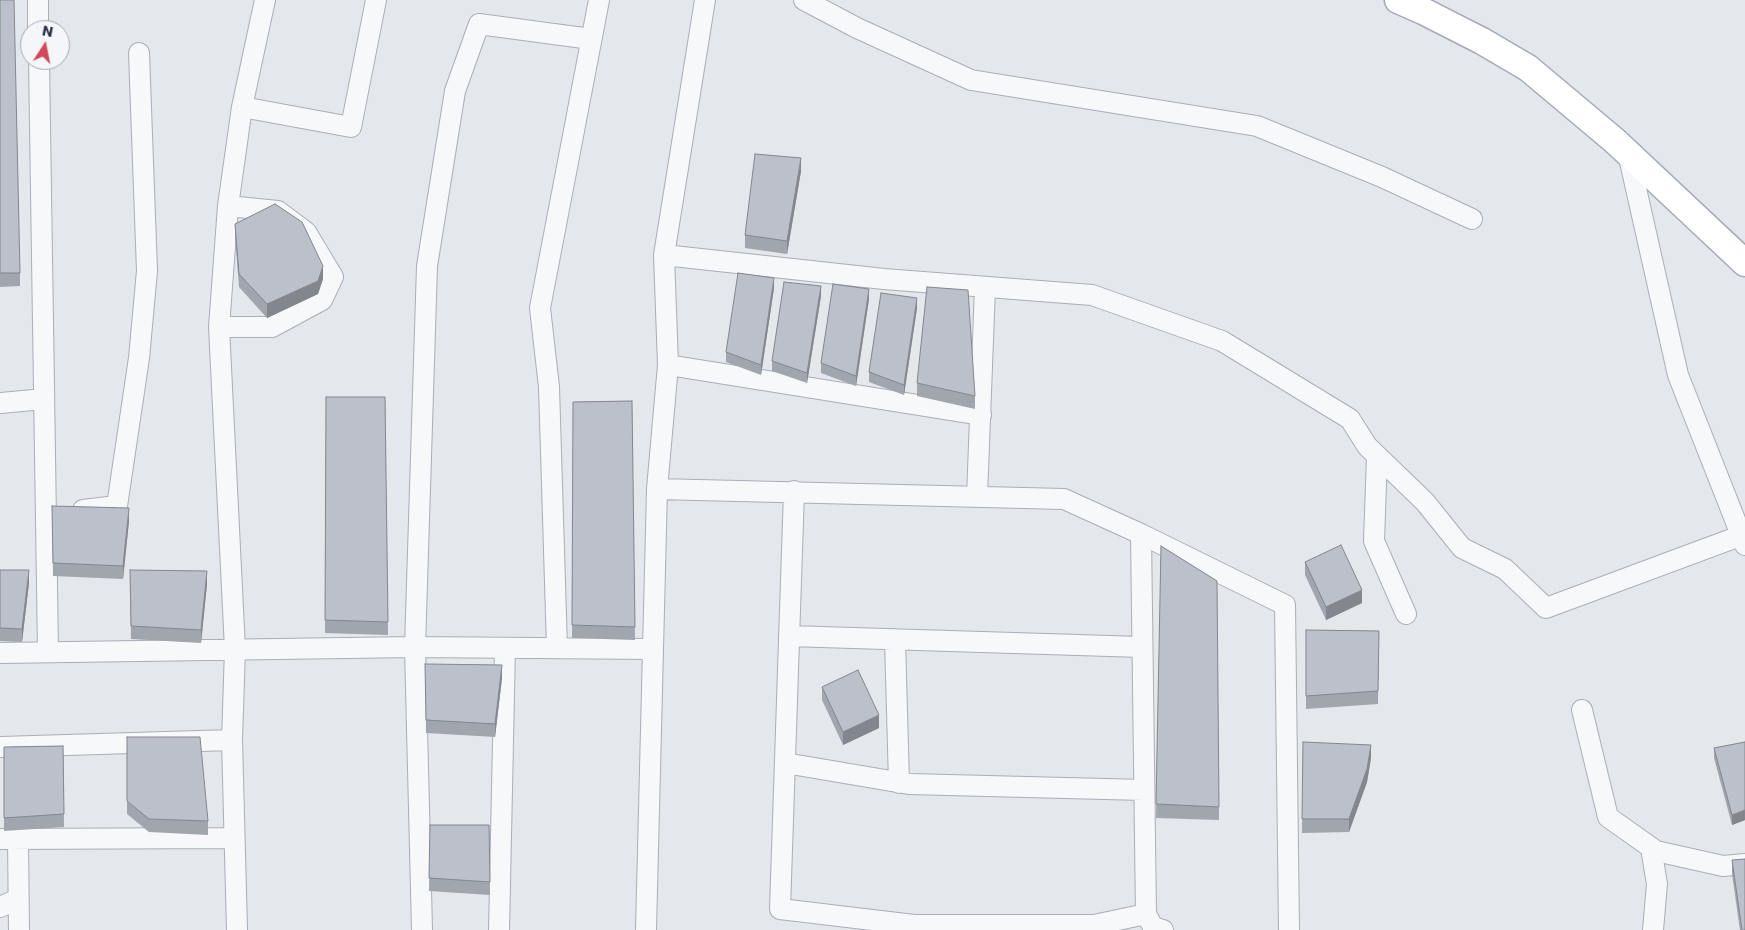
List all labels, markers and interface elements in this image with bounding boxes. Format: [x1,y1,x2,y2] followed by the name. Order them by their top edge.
[20,20,70,70] north arrow
[41,20,55,42] text: N

